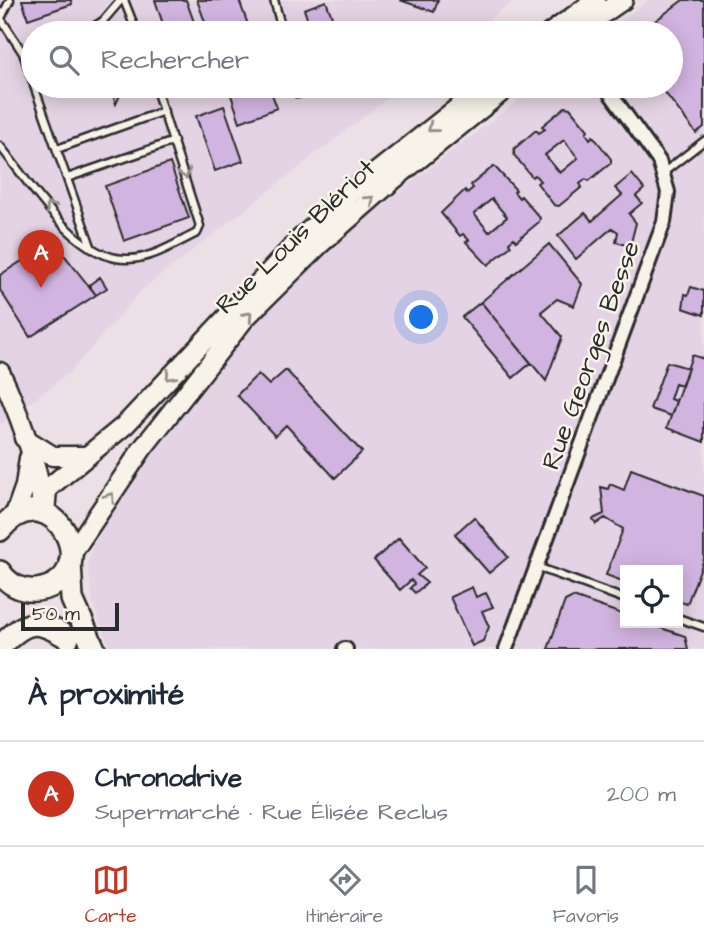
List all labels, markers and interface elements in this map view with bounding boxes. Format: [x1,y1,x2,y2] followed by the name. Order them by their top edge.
[21,21,683,98] search box
[45,41,83,79] icon: search
[101,42,249,78] text: Rechercher
[427,120,439,133] one-way arrow
[208,151,384,322] street label: Rue Louis Blériot
[177,167,191,179] one-way arrow
[362,196,375,208] one-way arrow
[45,203,58,215] one-way arrow
[18,230,64,288] pin: A
[533,236,651,475] street label: Rue Georges Besse
[404,300,438,334] your location
[240,311,252,324] one-way arrow
[166,368,178,381] one-way arrow
[102,491,115,504] one-way arrow
[620,565,683,628] map controls
[620,565,683,628] button: locate
[21,600,119,632] scale bar
[32,601,80,628] text: 50 m
[28,674,184,716] text: À proximité
[95,760,242,796] text: Chronodrive
[44,778,58,810] text: A
[607,778,676,810] text: 200 m
[95,796,448,828] text: Supermarché · Rue Élisée Reclus
[85,861,136,930] tab: Carte
[306,861,383,930] tab: Itinéraire
[553,861,619,930] tab: Favoris

